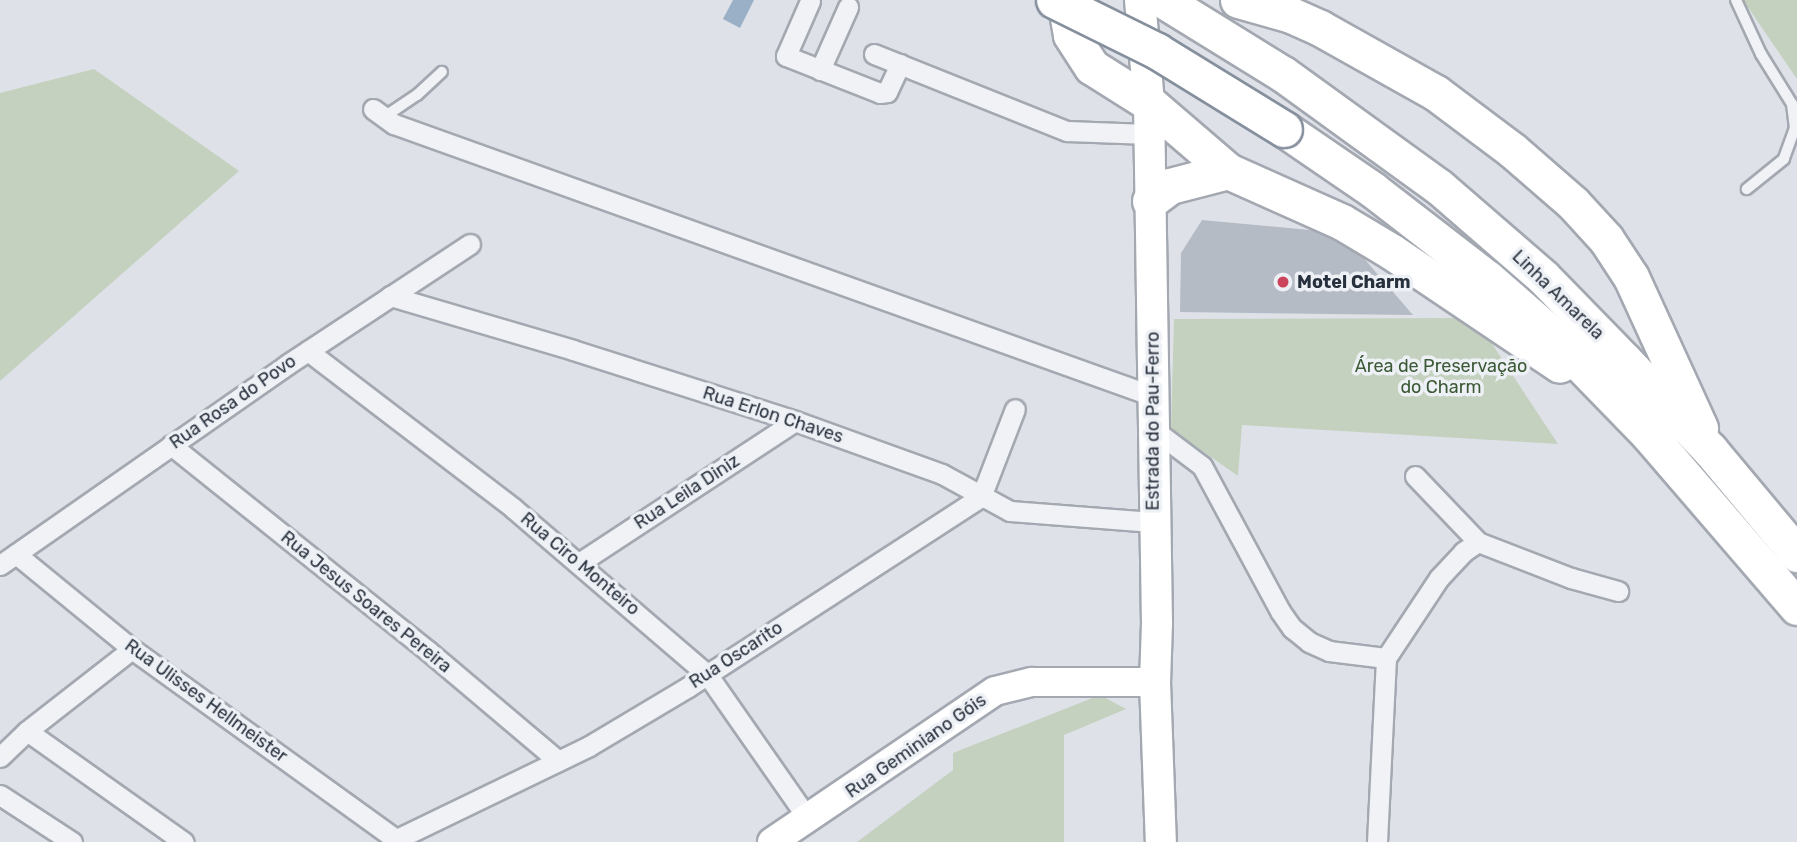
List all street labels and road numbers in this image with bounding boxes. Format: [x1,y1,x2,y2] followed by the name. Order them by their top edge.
[1507,246,1609,344] street label: Linha Amarela
[1142,331,1164,511] street label: Estrada do Pau-Ferro
[166,350,300,454] street label: Rua Rosa do Povo
[700,382,846,448] street label: Rua Erlon Chaves
[630,450,744,534] street label: Rua Leila Diniz
[516,508,644,620] street label: Rua Ciro Monteiro
[276,527,456,677] street label: Rua Jesus Soares Pereira
[685,617,787,693] street label: Rua Oscarito
[121,635,291,767] street label: Rua Ulisses Hellmeister
[842,689,990,803] street label: Rua Geminiano Góis

